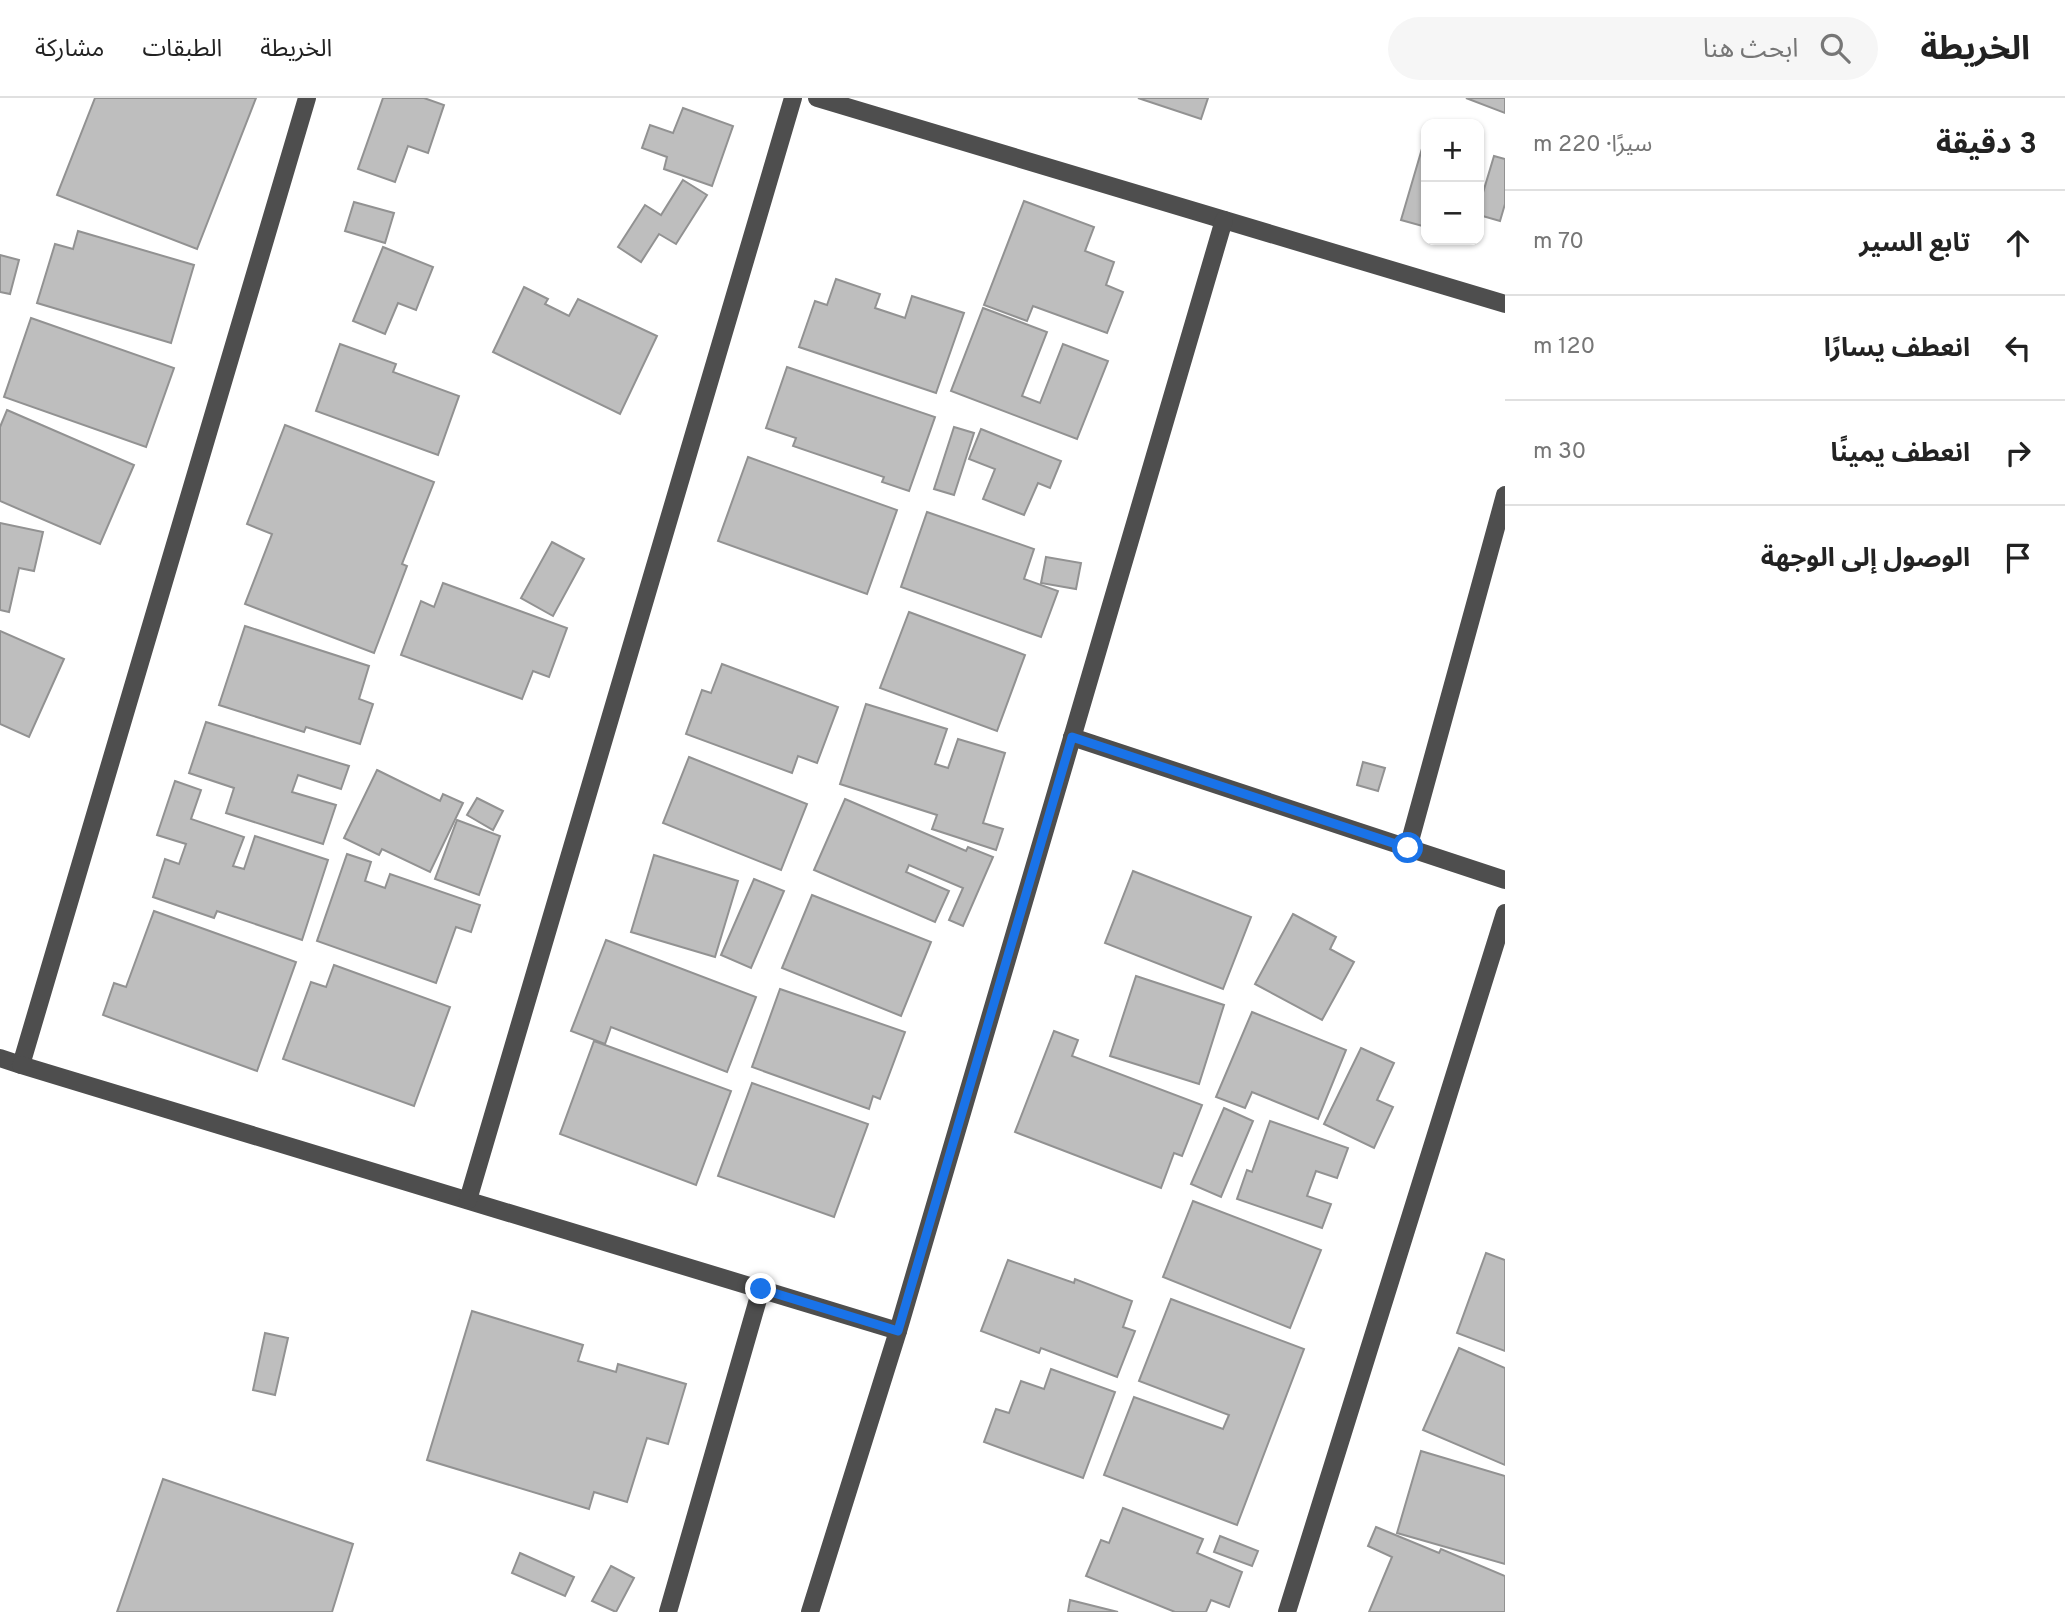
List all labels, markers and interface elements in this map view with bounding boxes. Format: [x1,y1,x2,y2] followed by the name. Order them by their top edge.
[1388,17,1878,80] search box
[1816,29,1854,67] icon: search
[1920,30,2030,72] text: الخريطة
[1703,34,1798,67] text: ابحث هنا
[35,35,104,65] text: مشاركة
[142,35,222,65] text: الطبقات
[260,35,332,65] text: الخريطة
[1421,119,1484,245] map controls
[1421,119,1484,182] button: +
[1936,127,2037,164] text: 3 دقيقة
[1533,131,1652,160] text: سيرًا · 220 m
[1421,182,1484,245] button: −
[1999,224,2037,262] icon: ahead
[1533,228,1584,257] text: 70 m
[1859,228,1970,261] text: تابع السير
[1999,329,2037,367] icon: left
[1533,333,1595,362] text: 120 m
[1824,333,1970,366] text: انعطف يسارًا
[1999,434,2037,472] icon: right
[1533,438,1586,467] text: 30 m
[1831,438,1970,471] text: انعطف يمينًا
[1999,539,2037,577] icon: arrive
[1761,543,1970,576] text: الوصول إلى الوجهة
[1392,832,1423,863] route start
[745,1273,776,1304] route end

